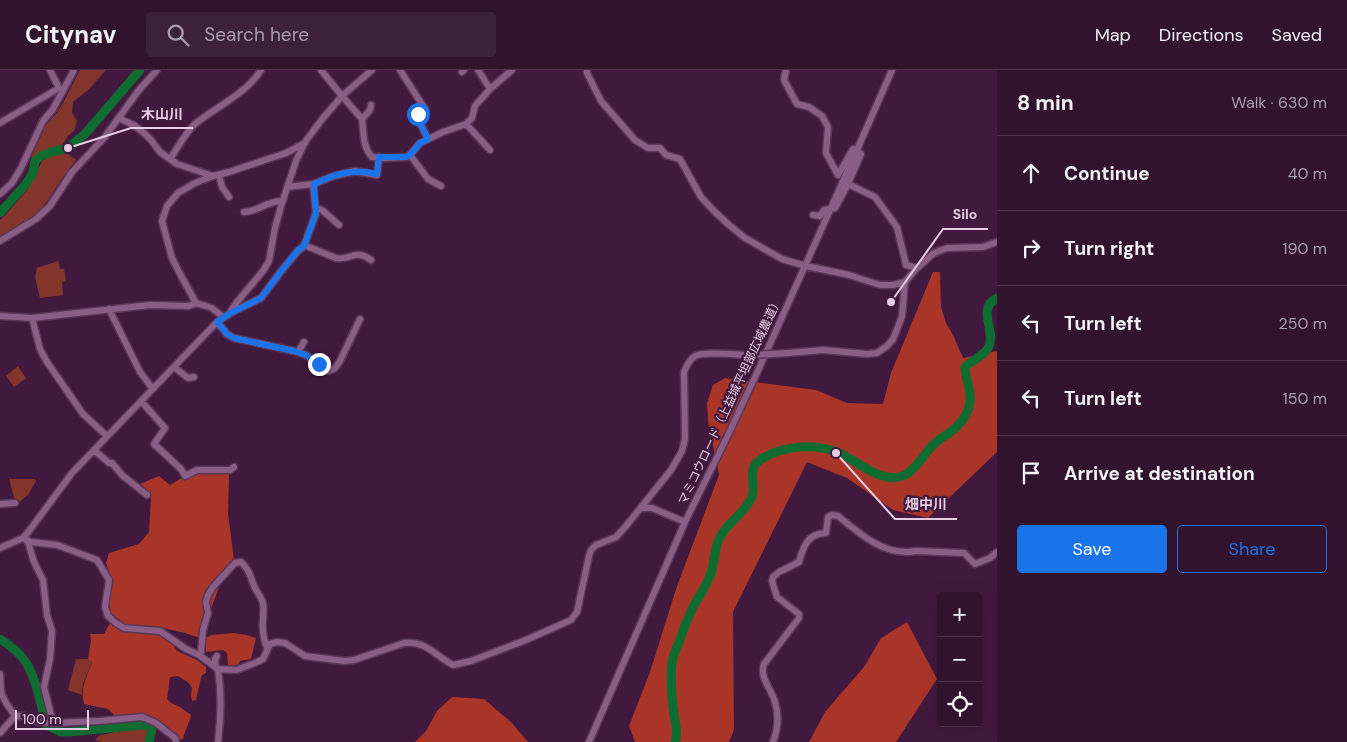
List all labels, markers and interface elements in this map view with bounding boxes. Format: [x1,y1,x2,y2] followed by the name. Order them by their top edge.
[146,12,496,57] search box
[25,19,116,50] text: Citynav
[164,21,192,49] icon: search
[204,22,309,47] text: Search here
[1095,23,1131,47] text: Map
[1159,23,1244,47] text: Directions
[1272,23,1322,47] text: Saved
[1017,89,1074,117] text: 8 min
[1231,92,1327,113] text: Walk · 630 m
[131,99,193,128] callout: 木山川
[407,103,430,126] route start
[141,105,183,123] text: 木山川
[1017,159,1045,187] icon: ahead
[1064,161,1150,186] text: Continue
[1288,163,1327,184] text: 40 m
[943,200,988,229] callout: Silo
[953,205,977,223] text: Silo
[1017,234,1045,262] icon: right
[1064,236,1154,261] text: Turn right
[1283,238,1327,259] text: 190 m
[675,295,785,507] street label: マミコウロード（上益城平坦部広域農道）
[1017,309,1045,337] icon: left
[1064,311,1142,336] text: Turn left
[1279,313,1327,334] text: 250 m
[308,353,331,376] route end
[1017,384,1045,412] icon: left
[1064,386,1142,411] text: Turn left
[1283,388,1327,409] text: 150 m
[1017,459,1045,487] icon: arrive
[1064,461,1255,486] text: Arrive at destination
[895,490,957,519] callout: 畑中川
[905,495,947,513] text: 畑中川
[1017,525,1167,573] button: Save
[1177,525,1327,573] button: Share
[937,592,982,727] map controls
[937,592,982,637] button: +
[937,637,982,682] button: −
[937,682,982,727] button: locate
[15,707,89,730] scale bar
[22,710,62,728] text: 100 m

